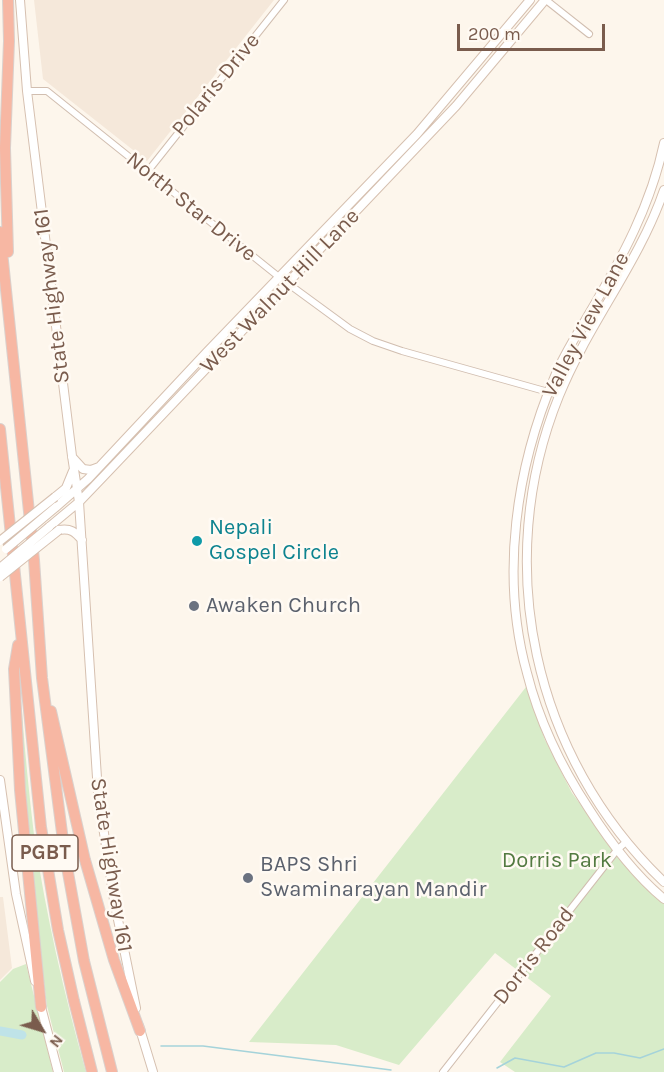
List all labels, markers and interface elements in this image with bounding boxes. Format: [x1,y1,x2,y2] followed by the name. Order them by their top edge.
[460,12,608,50] scale bar
[468,23,521,45] text: 200 m
[166,28,266,142] street label: Polaris Drive
[121,146,261,268] street label: North Star Drive
[195,203,365,379] street label: West Walnut Hill Lane
[28,207,76,385] street label: State Highway 161
[536,248,636,402] street label: Valley View Lane
[209,515,339,566] place label: Nepali Gospel Circle
[190,534,204,548] marker: Nepali Gospel Circle
[206,593,361,619] place label: Awaken Church
[187,599,201,613] marker: Awaken Church
[84,776,138,954] street label: State Highway 161
[12,835,78,871] road number: PGBT
[502,848,612,874] park label: Dorris Park
[260,852,486,903] place label: BAPS Shri Swaminarayan Mandir
[241,871,255,885] marker: BAPS Shri Swaminarayan Mandir
[488,902,580,1010] street label: Dorris Road
[12,1000,72,1060] north arrow
[46,1031,68,1052] text: N

